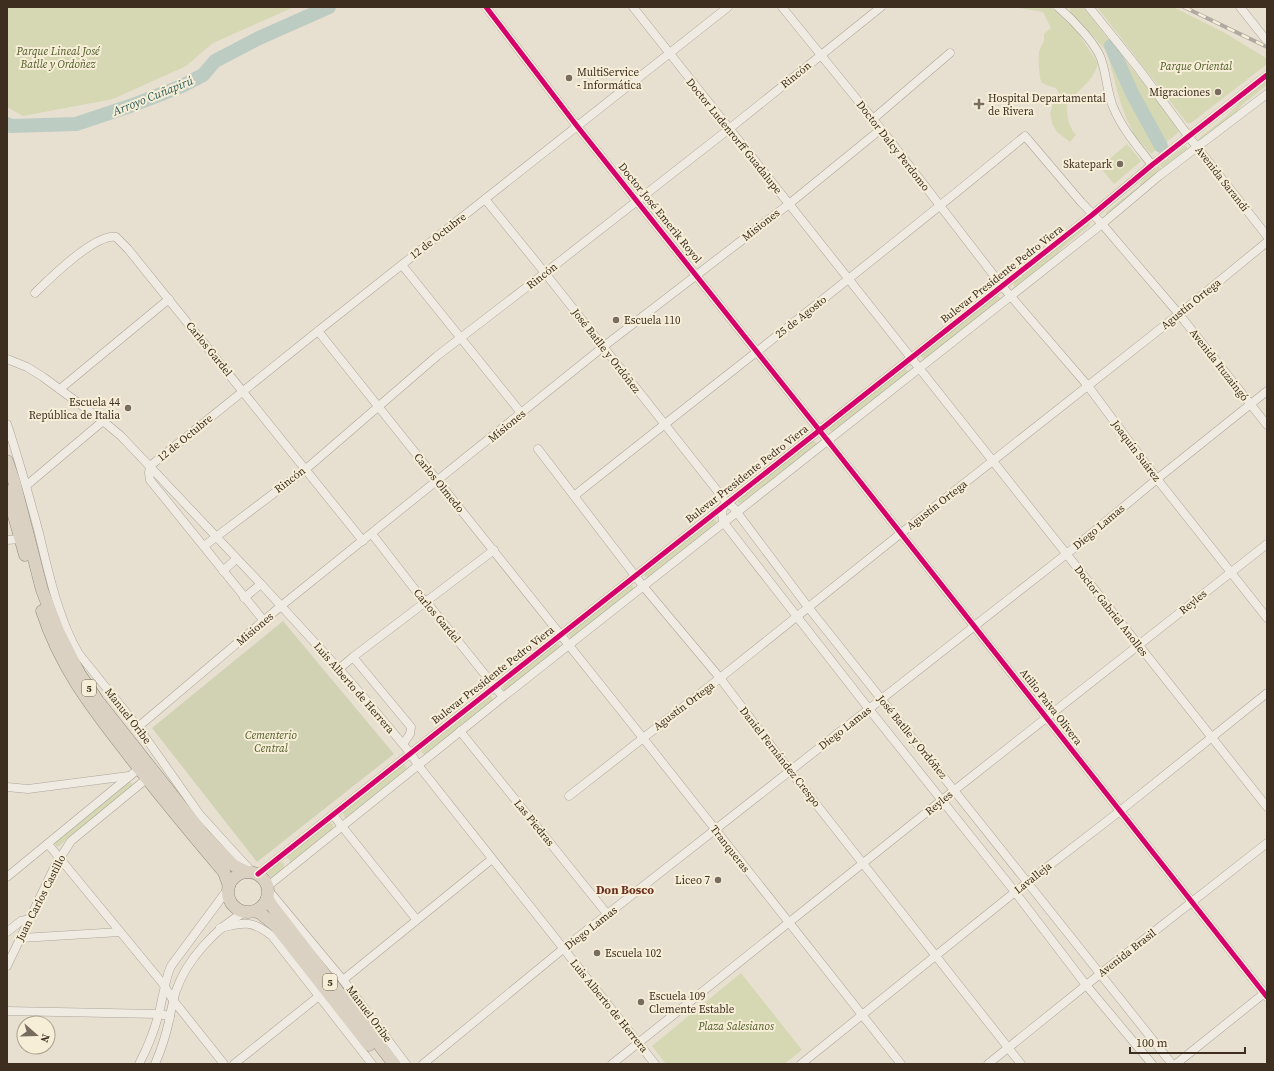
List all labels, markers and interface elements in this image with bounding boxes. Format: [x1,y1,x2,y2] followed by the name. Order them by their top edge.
[15,44,101,72] park label: Parque Lineal José Batlle y Ordoñez
[778,58,815,92] street label: Rincón
[1159,59,1233,74] park label: Parque Oriental
[577,65,642,93] place label: MultiService - Informática
[109,73,196,120] water label: Arroyo Cuñapirú
[564,73,574,83] marker: MultiService - Informática
[683,75,786,197] street label: Doctor Ludenrorff Guadalupe
[1149,85,1210,100] place label: Migraciones
[1213,87,1223,97] marker: Migraciones
[988,91,1106,119] place label: Hospital Departamental de Rivera
[853,98,933,194] street label: Doctor Dalcy Perdomo
[973,98,985,110] marker: Hospital Departamental de Rivera
[1192,143,1252,215] street label: Avenida Sarandí
[1063,157,1113,172] place label: Skatepark
[1115,159,1125,169] marker: Skatepark
[615,160,705,266] street label: Doctor José Emerik Royol
[739,205,783,245] street label: Misiones
[407,209,470,263] street label: 12 de Octubre
[938,221,1067,327] street label: Bulevar Presidente Pedro Viera
[524,259,561,293] street label: Rincón
[1158,275,1224,333] street label: Agustín Ortega
[772,292,830,342] street label: 25 de Agosto
[568,305,644,397] street label: José Batlle y Ordóñez
[624,313,681,328] place label: Escuela 110
[611,315,621,325] marker: Escuela 110
[182,319,236,379] street label: Carlos Gardel
[1186,326,1252,404] street label: Avenida Ituzaingó
[29,395,120,423] place label: Escuela 44 República de Italia
[123,403,133,413] marker: Escuela 44 República de Italia
[485,406,529,446] street label: Misiones
[154,411,216,465] street label: 12 de Octubre
[1107,416,1164,485] street label: Joaquín Suárez
[683,421,812,527] street label: Bulevar Presidente Pedro Viera
[410,450,468,516] street label: Carlos Olmedo
[271,463,309,497] street label: Rincón
[904,476,971,533] street label: Agustín Ortega
[1070,501,1128,553] street label: Diego Lamas
[1071,562,1151,660] street label: Doctor Gabriel Anolles
[410,586,464,646] street label: Carlos Gardel
[1176,586,1210,618] street label: Reyles
[233,609,277,649] street label: Misiones
[429,622,558,728] street label: Bulevar Presidente Pedro Viera
[310,639,398,737] street label: Luis Alberto de Herrera
[1016,666,1086,749] street label: Atilio Paiva Olivera
[650,678,718,734] street label: Agustín Ortega
[82,680,96,696] road number: 5
[101,685,155,747] street label: Manuel Oribe
[873,691,950,782] street label: José Batlle y Ordóñez
[815,702,875,753] street label: Diego Lamas
[736,704,824,810] street label: Daniel Fernández Crespo
[245,728,298,756] park label: Cementerio Central
[922,787,956,819] street label: Reyles
[511,796,558,850] street label: Las Piedras
[707,822,753,876] street label: Tranqueras
[12,852,69,945] street label: Juan Carlos Castillo
[1011,858,1055,897] street label: Lavalleja
[675,873,710,888] place label: Liceo 7
[713,875,723,885] marker: Liceo 7
[596,882,654,898] district label: Don Bosco
[561,902,621,953] street label: Diego Lamas
[1095,925,1159,981] street label: Avenida Brasil
[605,946,662,961] place label: Escuela 102
[592,948,602,958] marker: Escuela 102
[567,956,652,1056] street label: Luis Alberto de Herrera
[323,974,337,990] road number: 5
[343,983,395,1046] street label: Manuel Oribe
[649,989,735,1017] place label: Escuela 109 Clemente Estable
[636,997,646,1007] marker: Escuela 109 Clemente Estable
[16,1015,56,1055] north arrow
[697,1019,774,1034] park label: Plaza Salesianos
[1130,1029,1245,1055] scale bar
[37,1032,53,1045] text: N
[1136,1035,1168,1051] text: 100 m

